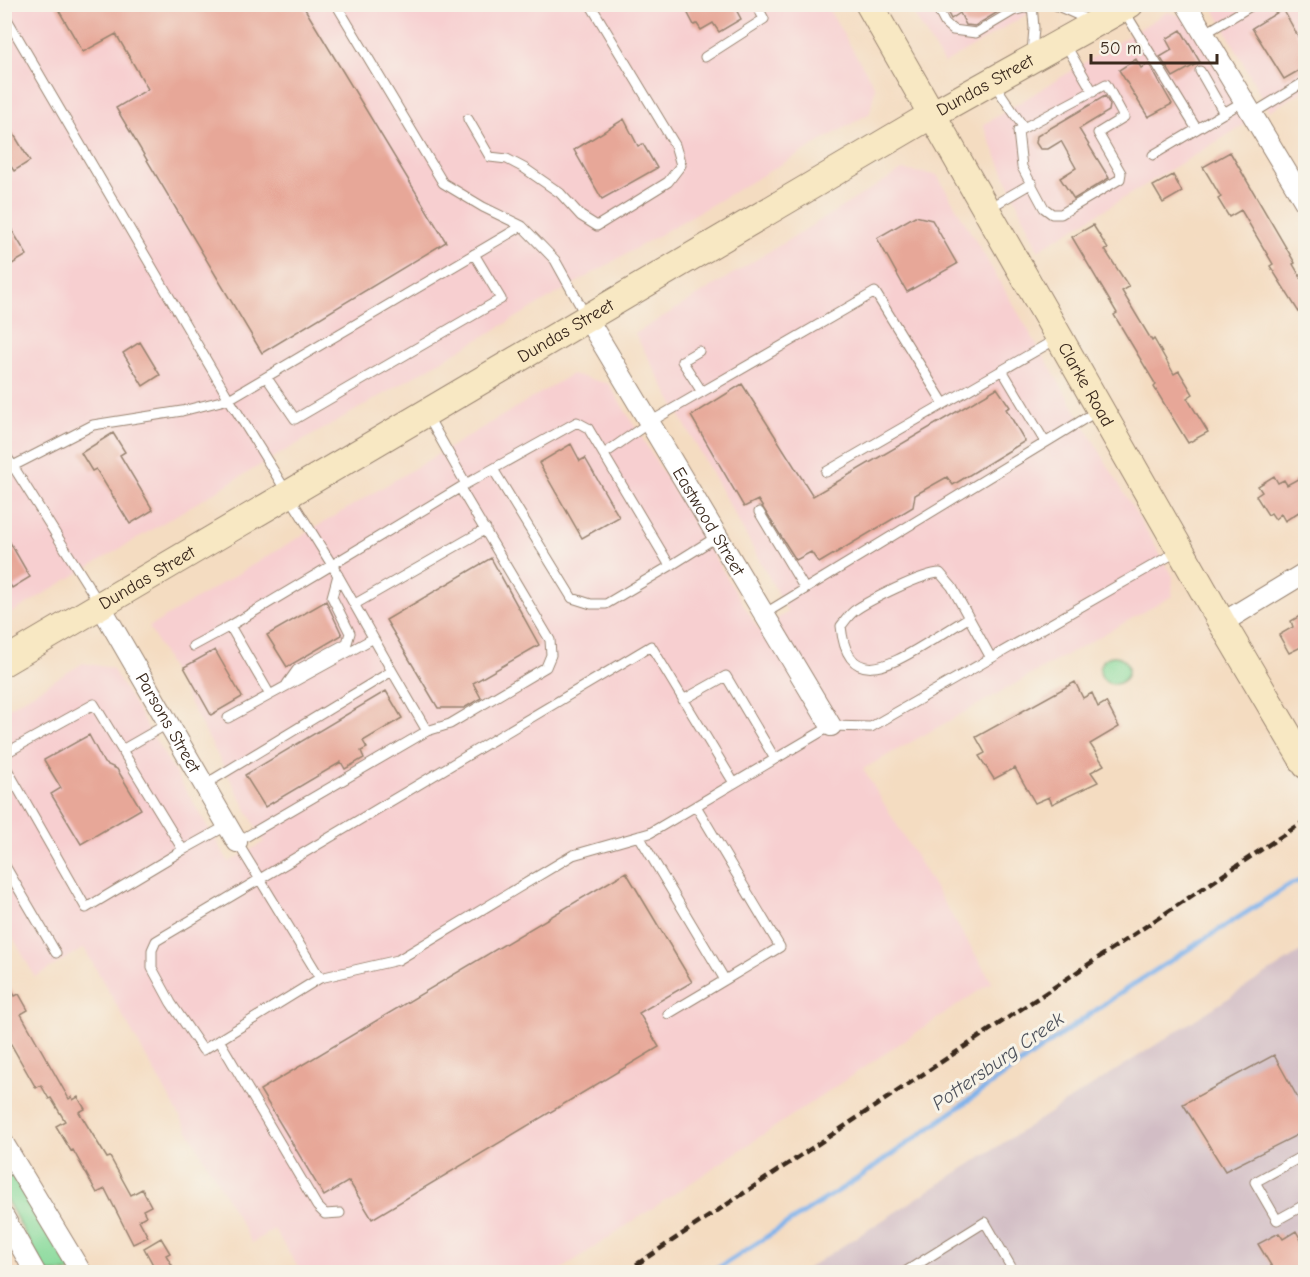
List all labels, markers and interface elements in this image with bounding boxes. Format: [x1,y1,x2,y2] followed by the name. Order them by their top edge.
[1091,27,1217,65] scale bar
[1100,38,1142,59] text: 50 m
[933,49,1038,121] street label: Dundas Street
[514,294,618,367] street label: Dundas Street
[1054,339,1118,430] street label: Clarke Road
[668,463,750,580] street label: Eastwood Street
[95,541,200,614] street label: Dundas Street
[131,669,205,777] street label: Parsons Street
[928,1007,1068,1115] water label: Pottersburg Creek

